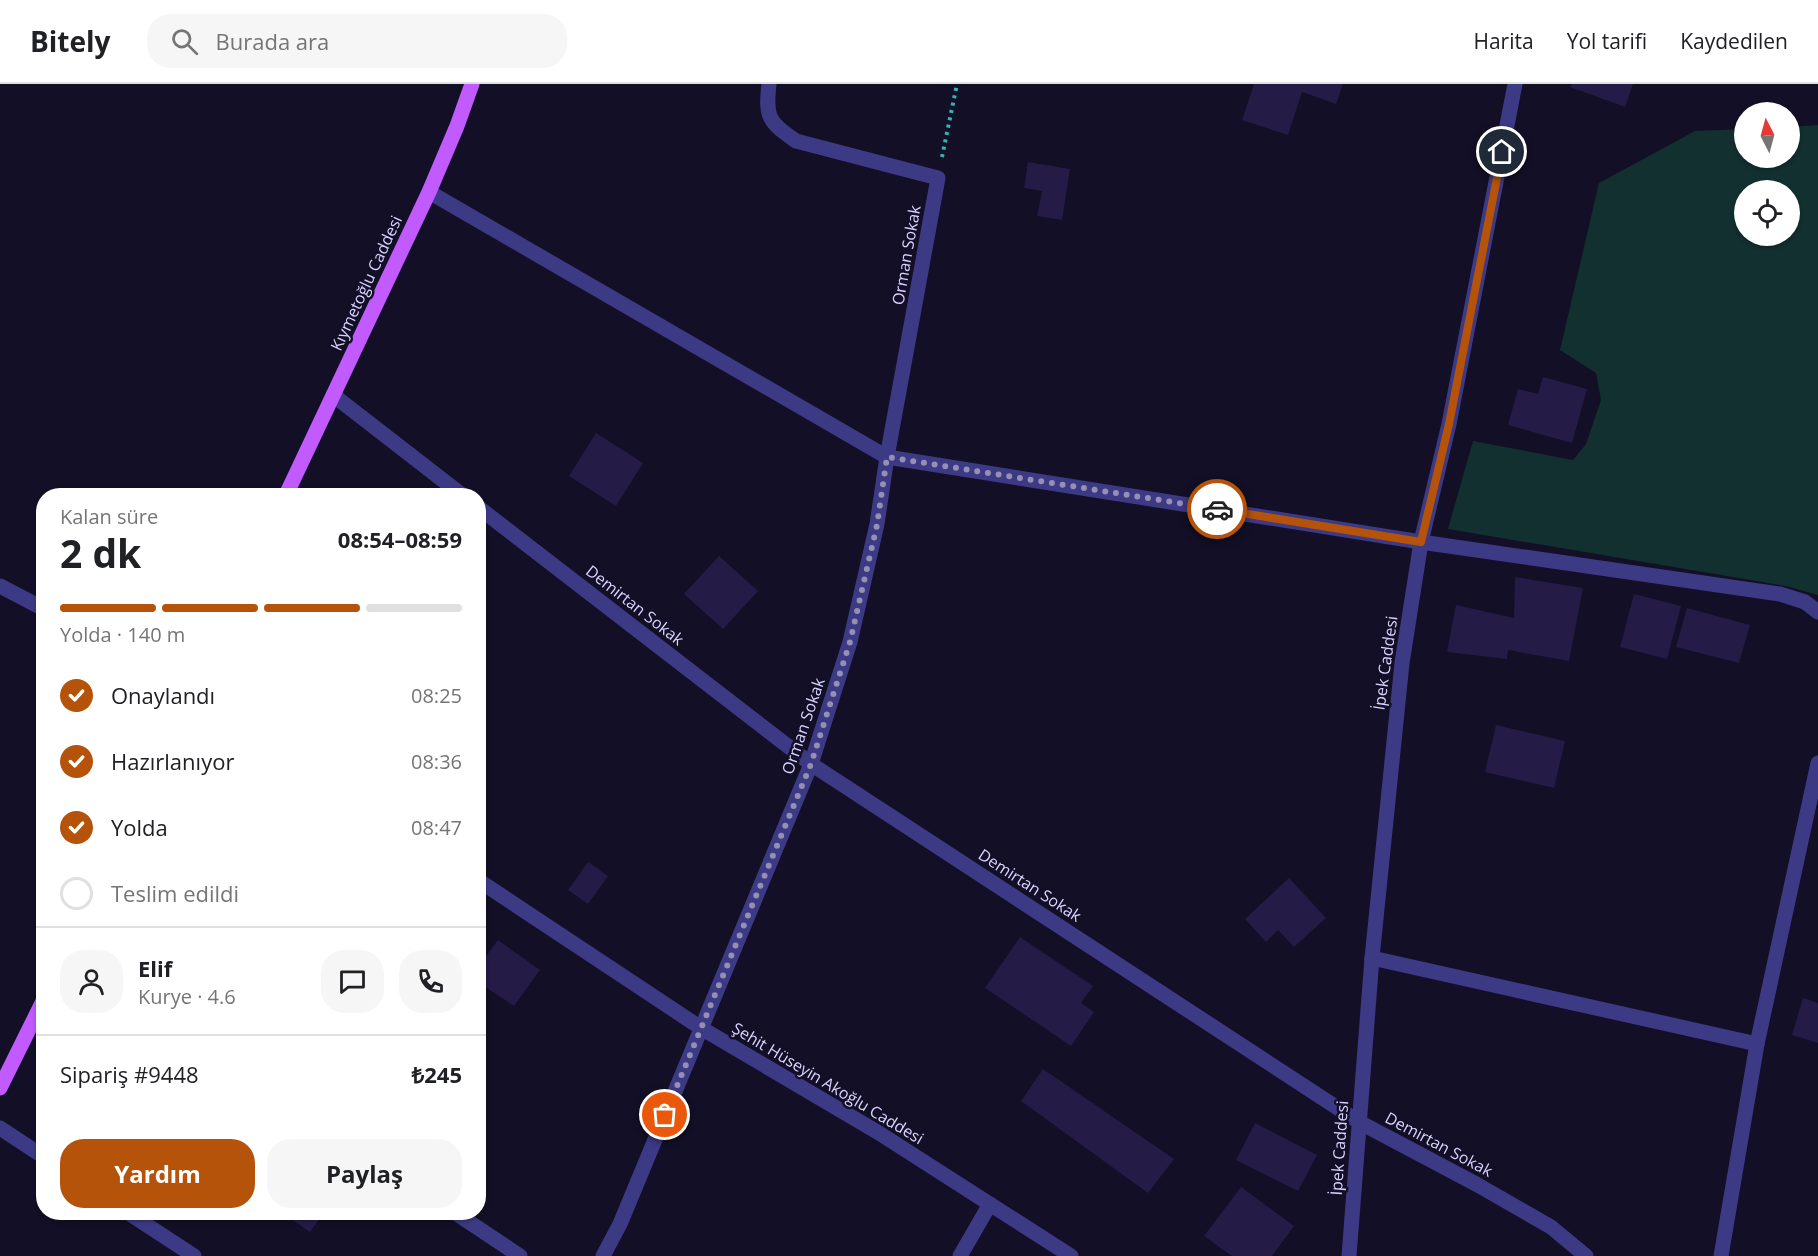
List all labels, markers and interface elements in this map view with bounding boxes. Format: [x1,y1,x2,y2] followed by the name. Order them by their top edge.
[147,14,567,68] search box
[30,22,111,60] text: Bitely
[168,25,201,58] icon: search
[216,26,329,56] text: Burada ara
[1473,27,1534,55] text: Harita
[1567,27,1647,55] text: Yol tarifi
[1680,27,1788,55] text: Kaydedilen
[1734,102,1800,168] north arrow
[1734,102,1800,246] map controls
[1476,126,1527,177] pin
[1485,135,1518,168] icon: home
[1734,180,1800,246] button: locate
[886,203,926,307] street label: Orman Sokak
[325,212,407,354] street label: Kıymetoğlu Caddesi
[1187,479,1247,539] courier
[1201,493,1234,526] icon: car
[60,503,158,530] text: Kalan süre
[338,524,462,554] text: 08:54–08:59
[60,526,141,579] text: 2 dk
[581,560,689,651] street label: Demirtan Sokak
[1367,614,1403,712] street label: İpek Caddesi
[60,621,185,648] text: Yolda · 140 m
[776,674,830,777] street label: Orman Sokak
[60,679,93,712] icon: check
[111,680,215,710] text: Onaylandı
[411,682,462,709] text: 08:25
[60,745,93,778] icon: check
[111,746,234,776] text: Hazırlanıyor
[411,748,462,775] text: 08:36
[60,811,93,844] icon: check
[111,812,168,842] text: Yolda
[411,814,462,841] text: 08:47
[974,843,1086,927] street label: Demirtan Sokak
[111,878,239,908] text: Teslim edildi
[60,950,123,1013] button: person
[321,950,384,1013] button: chat
[399,950,462,1013] button: phone
[138,953,172,983] text: Elif
[138,983,236,1010] text: Kurye · 4.6
[728,1017,928,1149] street label: Şehit Hüseyin Akoğlu Caddesi
[60,1059,199,1089] text: Sipariş #9448
[412,1059,462,1089] text: ₺245
[639,1089,690,1140] pin
[648,1098,681,1131] icon: bag
[1325,1100,1353,1196] street label: İpek Caddesi
[1381,1106,1497,1182] street label: Demirtan Sokak
[60,1139,255,1208] button: Yardım
[267,1139,462,1208] button: Paylaş

